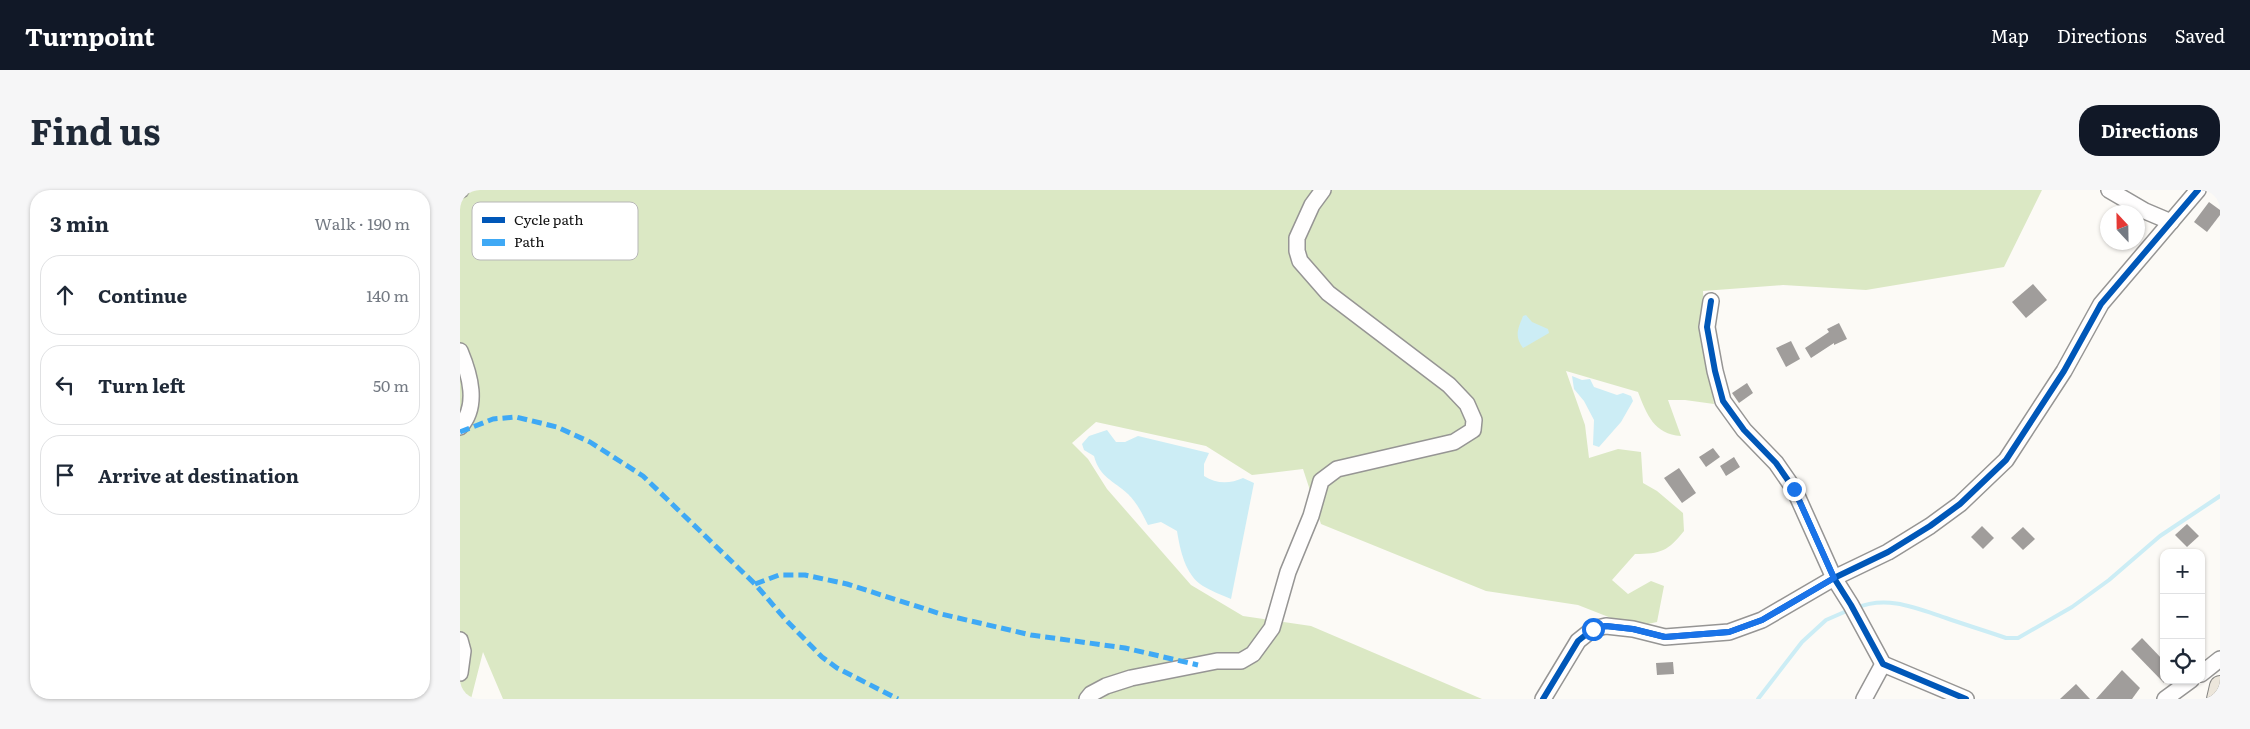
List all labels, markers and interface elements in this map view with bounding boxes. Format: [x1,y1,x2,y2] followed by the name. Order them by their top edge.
[25,18,155,53] text: Turnpoint
[1991,22,2029,49] text: Map
[2057,22,2147,49] text: Directions
[2175,22,2225,49] text: Saved
[30,104,160,156] text: Find us
[2079,105,2220,156] button: Directions
[472,202,638,260] legend
[2100,205,2145,250] north arrow
[50,207,109,238] text: 3 min
[514,209,583,229] text: Cycle path
[314,211,410,235] text: Walk · 190 m
[514,231,544,251] text: Path
[51,281,79,309] icon: ahead
[98,281,187,309] text: Continue
[366,283,409,307] text: 140 m
[51,371,79,399] icon: left
[98,371,185,399] text: Turn left
[373,373,409,397] text: 50 m
[51,461,79,489] icon: arrive
[98,461,299,489] text: Arrive at destination
[1783,478,1806,501] route end
[2160,549,2205,684] map controls
[2160,549,2205,594] button: +
[2160,594,2205,639] button: −
[1582,618,1605,641] route start
[2160,639,2205,684] button: locate

